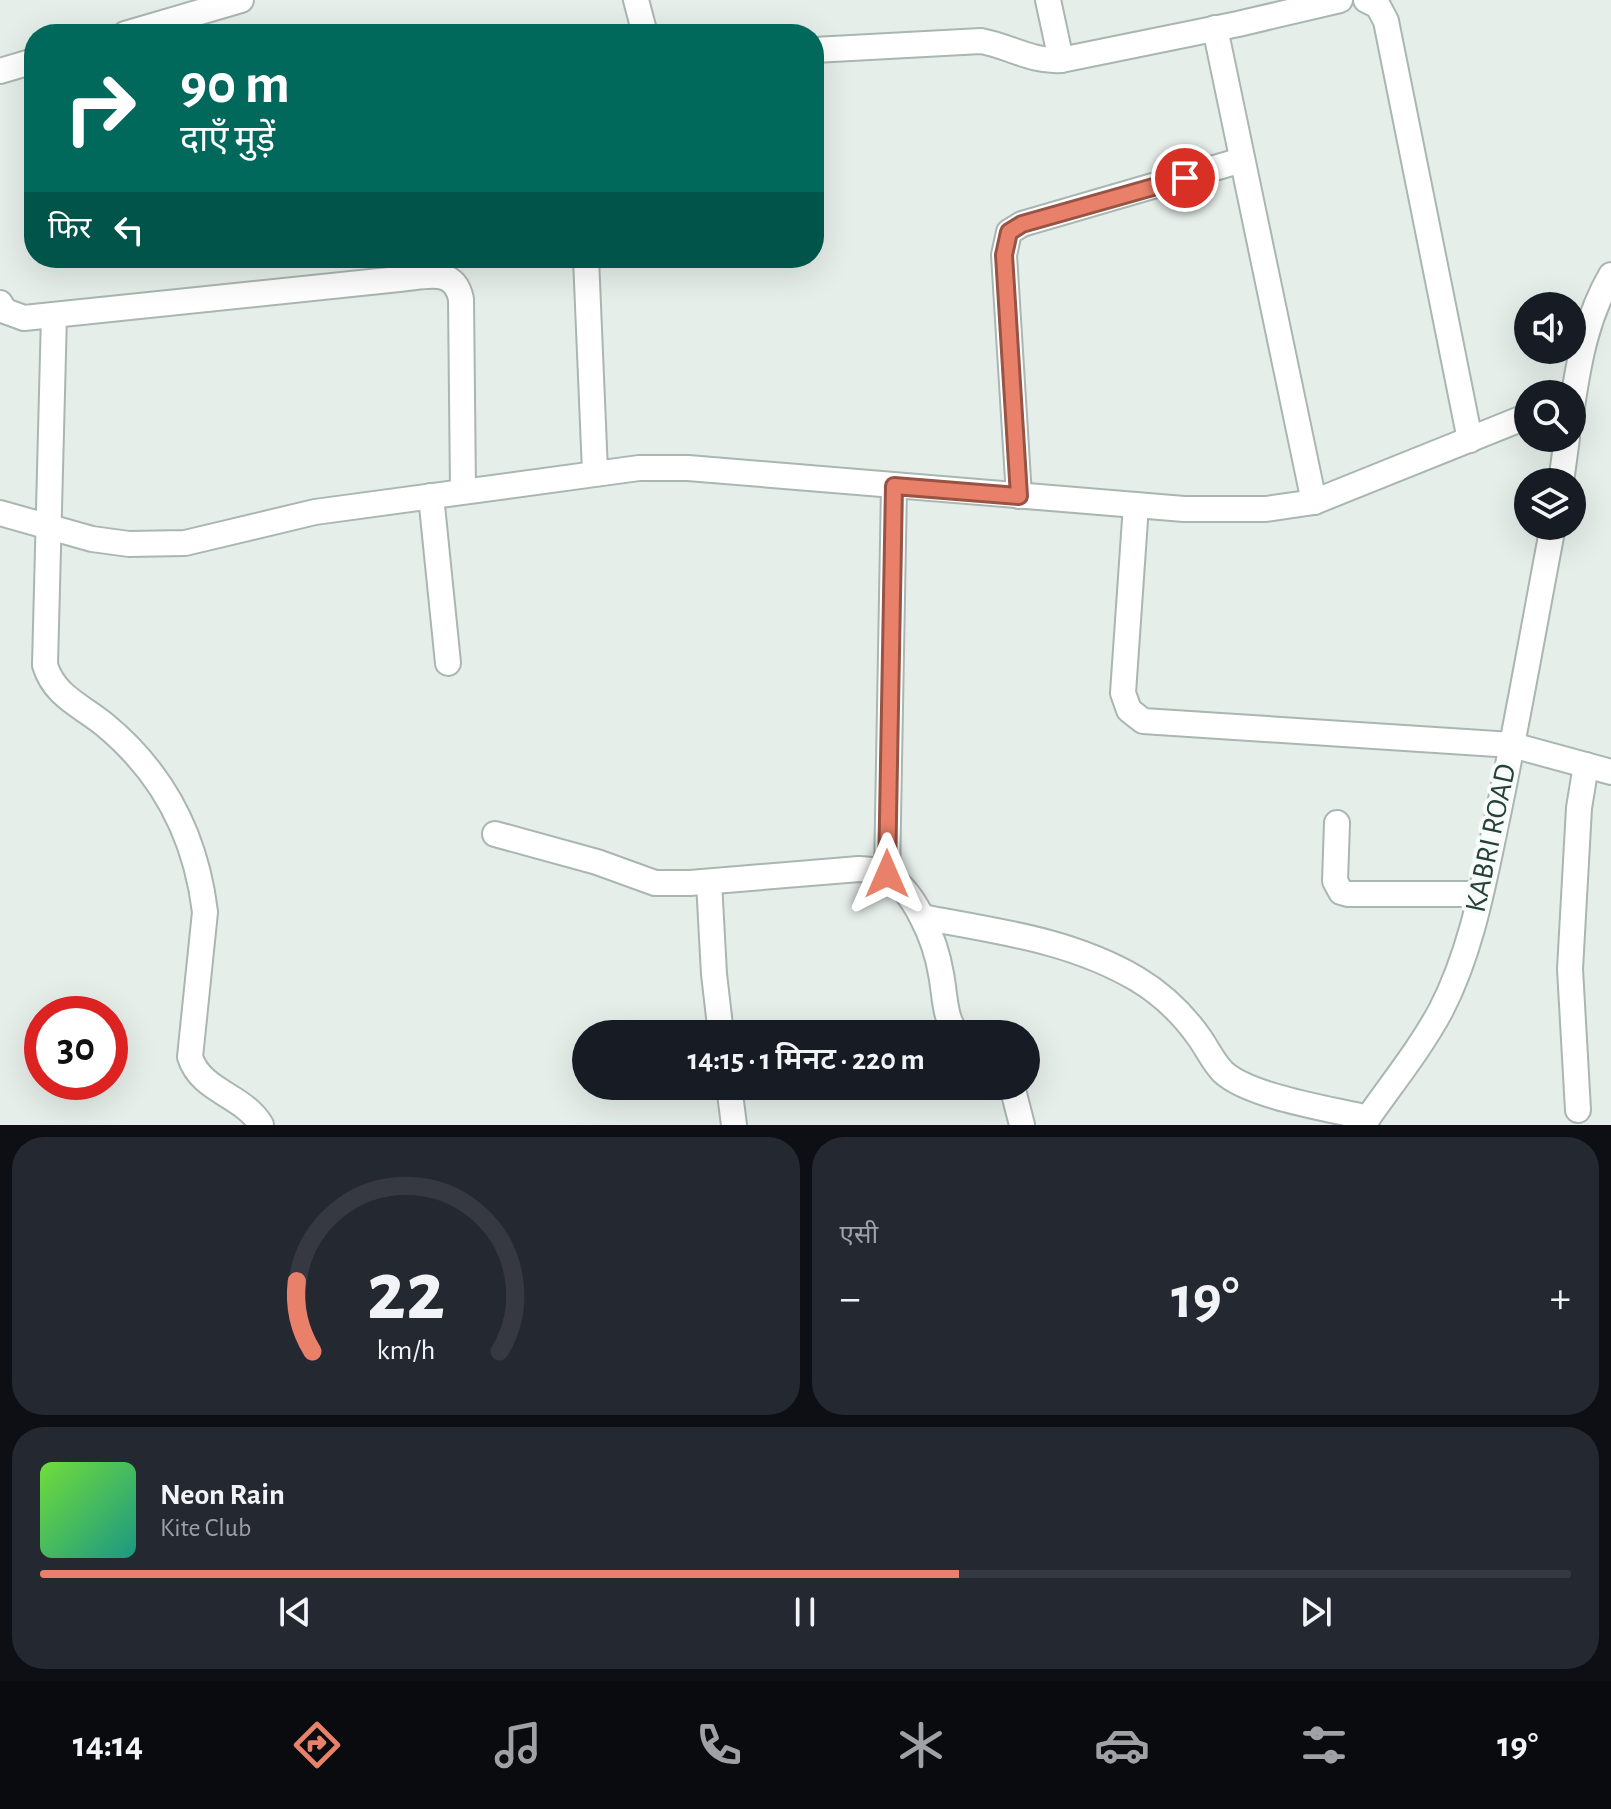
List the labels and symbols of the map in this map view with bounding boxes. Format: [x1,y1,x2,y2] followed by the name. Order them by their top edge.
[1151,144,1219,212] pin
[1461,761,1521,915] street label: KABRI ROAD
[845,832,929,916] position arrow
[24,996,128,1100] speed limit sign: 30

